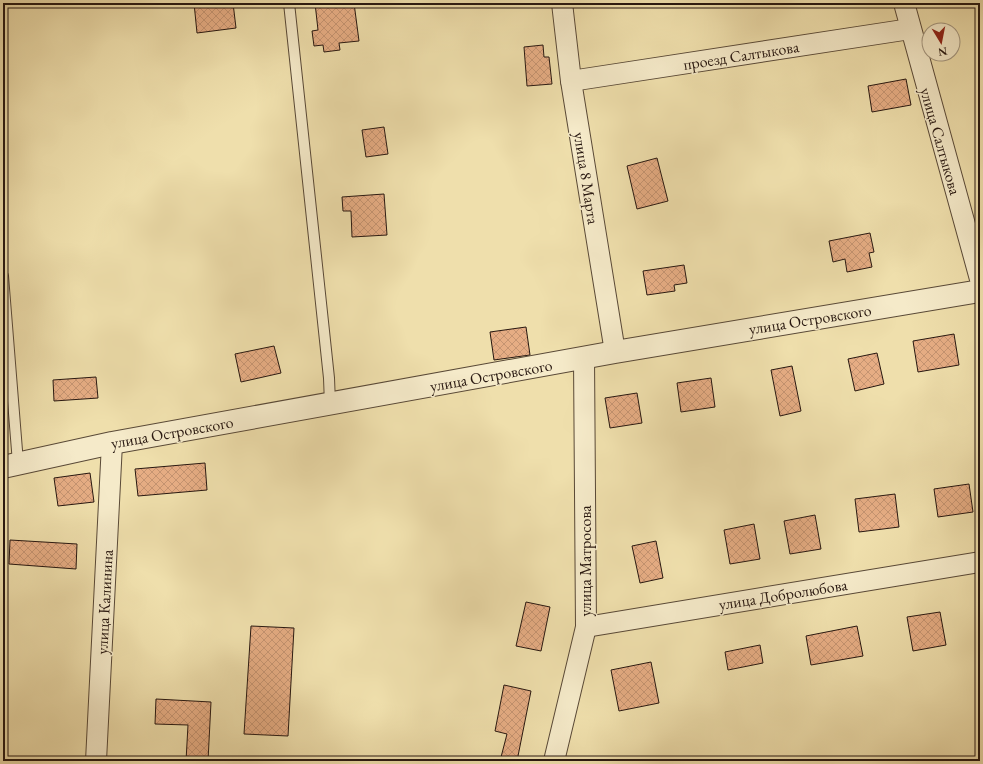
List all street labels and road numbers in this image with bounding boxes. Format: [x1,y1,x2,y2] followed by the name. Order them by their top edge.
[682,36,801,75] street label: проезд Салтыкова
[915,85,966,198] street label: улица Салтыкова
[569,130,604,226] street label: улица 8 Марта
[747,299,873,340] street label: улица Островского
[428,354,554,397] street label: улица Островского
[109,411,235,454] street label: улица Островского
[575,505,596,617] street label: улица Матросова
[91,548,118,655] street label: улица Калинина
[717,574,850,615] street label: улица Добролюбова

